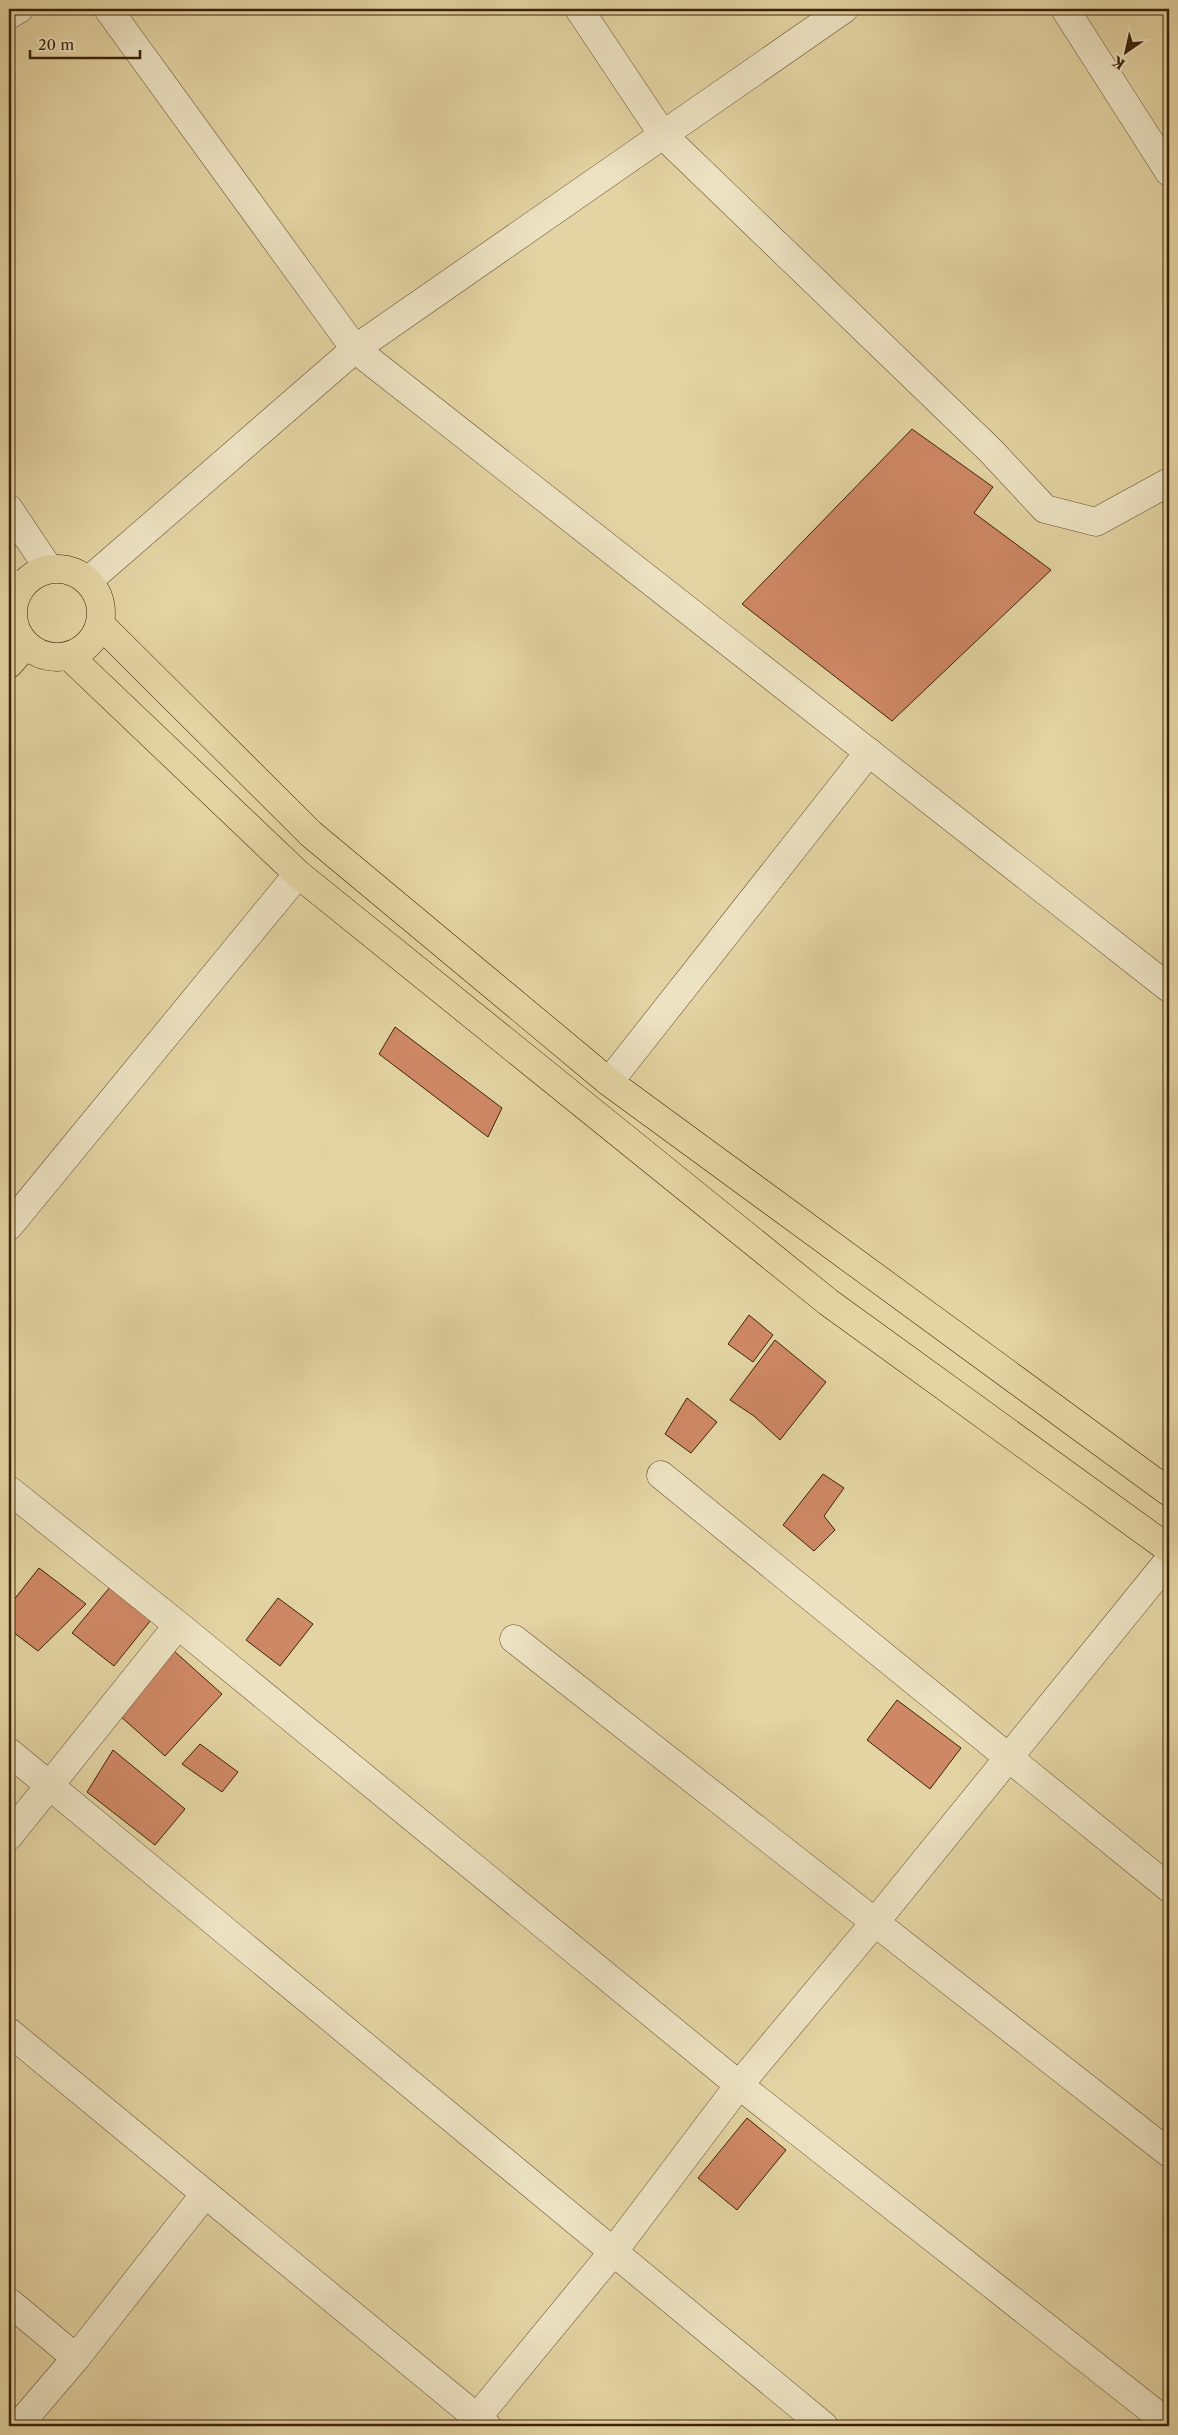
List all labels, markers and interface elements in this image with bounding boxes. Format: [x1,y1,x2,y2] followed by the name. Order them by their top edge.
[30,28,140,60] scale bar
[1100,28,1150,78] north arrow
[38,35,74,54] text: 20 m
[1108,52,1128,73] text: K

